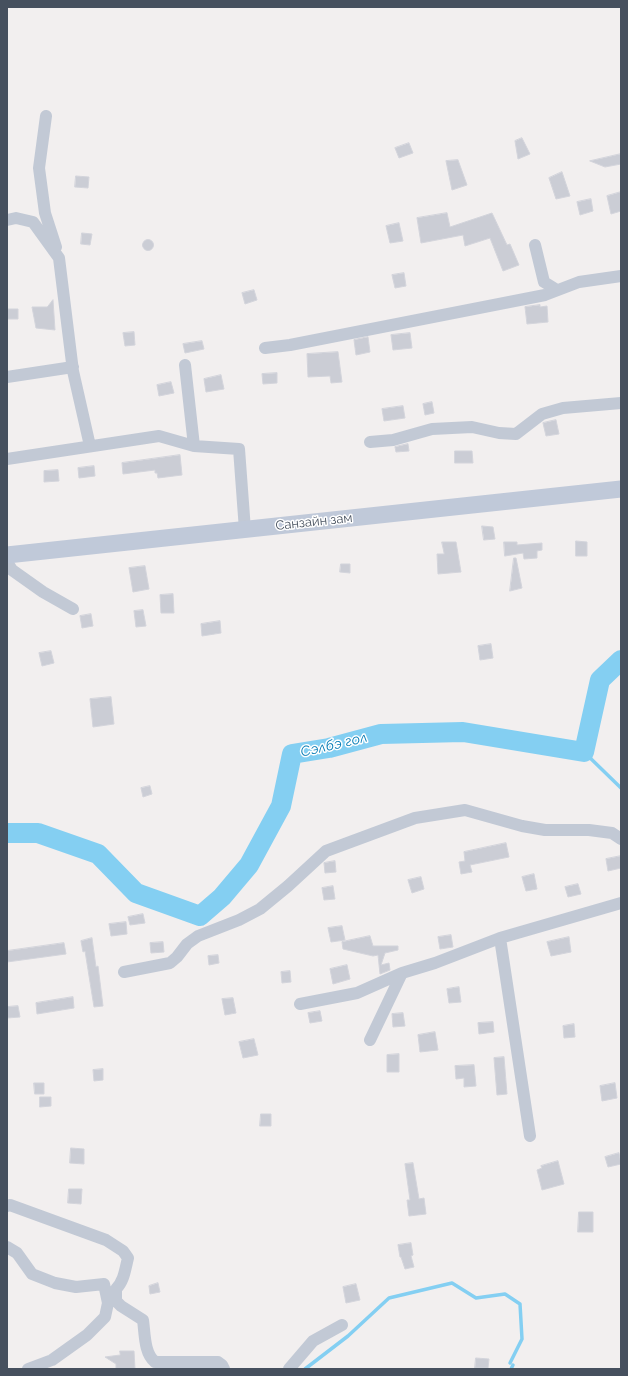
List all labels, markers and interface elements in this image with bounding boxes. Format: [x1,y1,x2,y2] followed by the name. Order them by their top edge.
[275,510,353,534] street label: Санзайн зам
[299,729,369,761] water label: Сэлбэ гол

